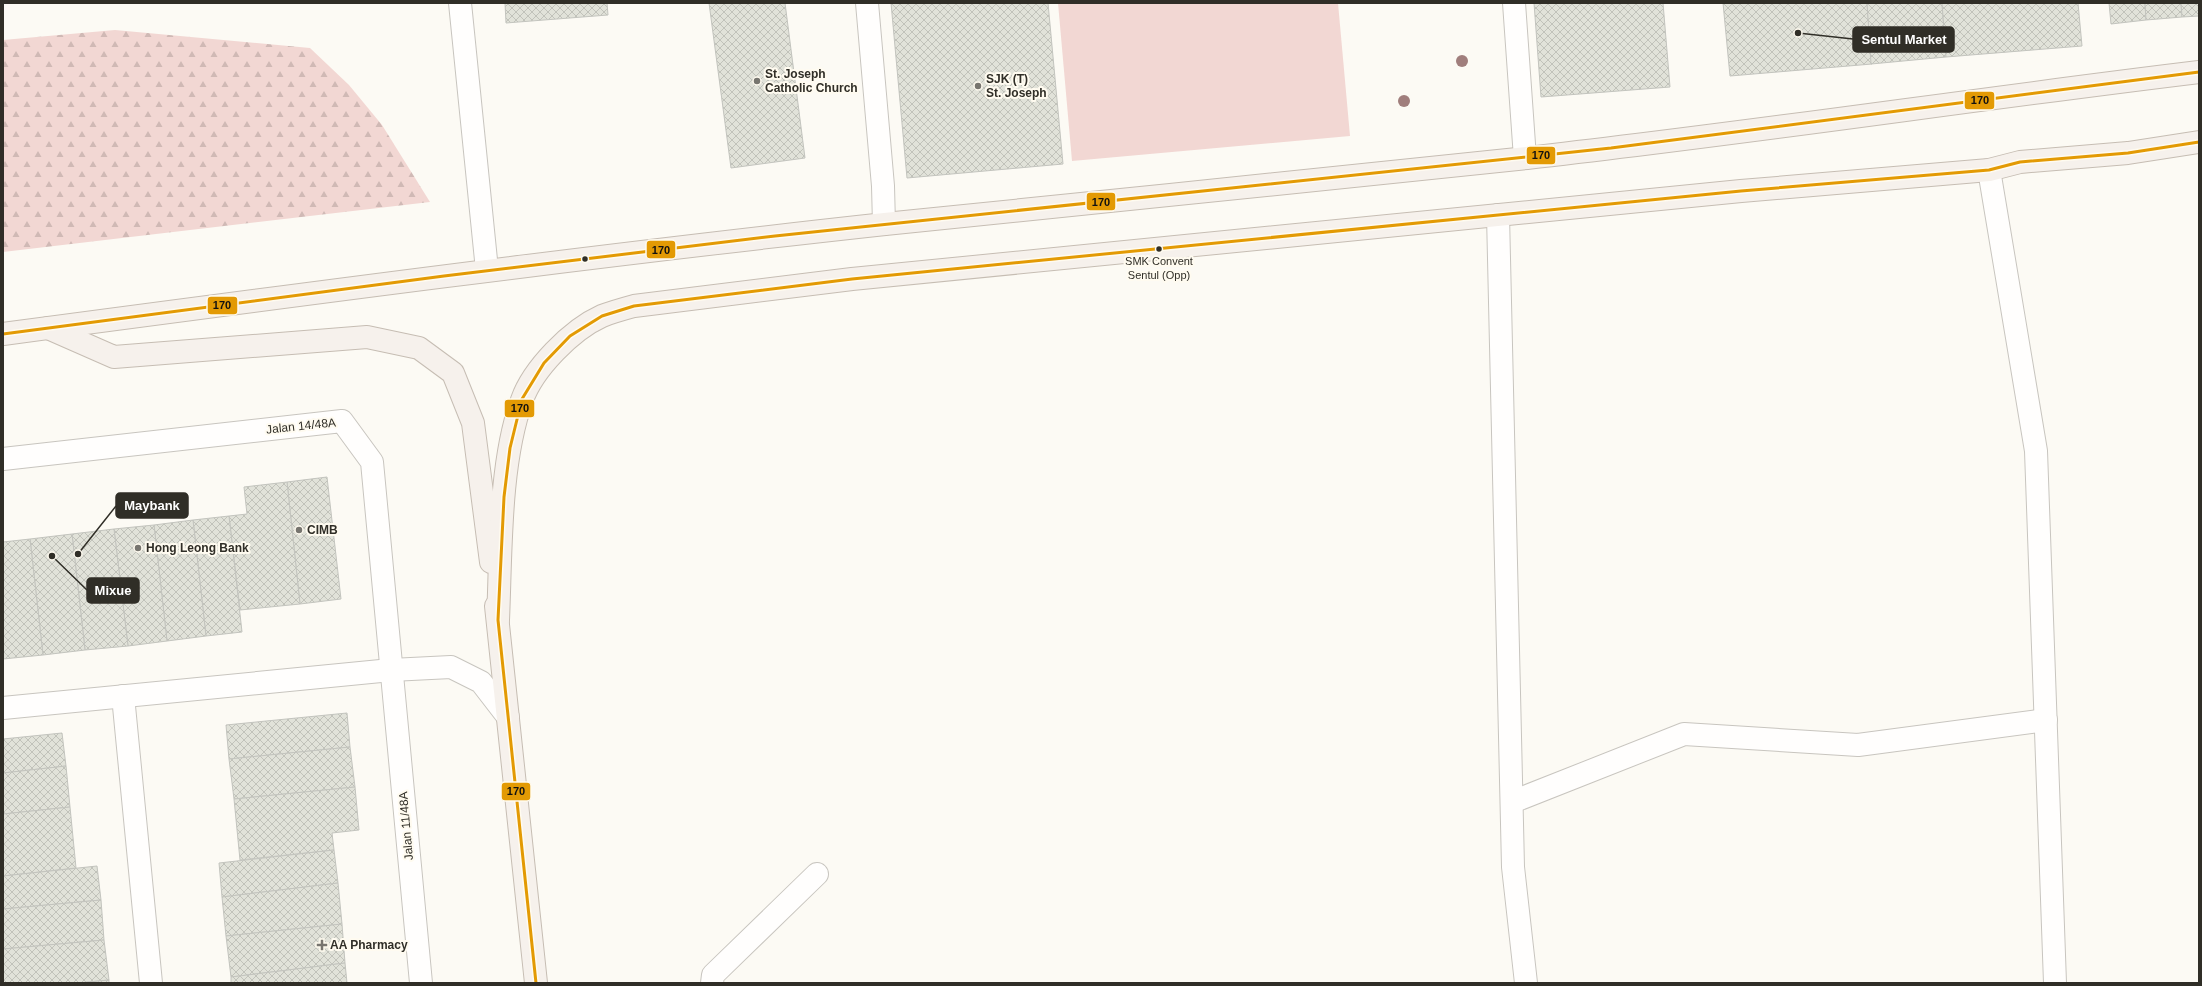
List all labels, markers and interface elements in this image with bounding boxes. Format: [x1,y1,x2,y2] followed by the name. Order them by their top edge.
[1853,27,1954,52] callout: Sentul Market
[1861,32,1947,47] text: Sentul Market
[765,67,858,95] place label: St. Joseph Catholic Church
[986,72,1047,100] place label: SJK (T) St. Joseph
[752,76,762,86] marker: St. Joseph Catholic Church
[973,81,983,91] marker: SJK (T) St. Joseph
[1964,91,1995,110] line badge: 170
[1971,94,1989,106] text: 170
[1526,146,1556,165] line badge: 170
[1532,149,1550,161] text: 170
[1086,192,1116,211] line badge: 170
[1092,196,1110,208] text: 170
[646,240,676,259] line badge: 170
[652,244,670,256] text: 170
[1154,244,1164,254] marker: SMK Convent Sentul (Opp)
[580,254,590,264] unlabelled marker
[1125,255,1193,281] place label: SMK Convent Sentul (Opp)
[207,296,238,315] line badge: 170
[213,299,231,311] text: 170
[504,399,535,418] line badge: 170
[511,402,529,414] text: 170
[265,415,337,437] street label: Jalan 14/48A
[116,493,188,518] callout: Maybank
[124,498,181,513] text: Maybank
[307,523,338,537] place label: CIMB
[294,525,304,535] marker: CIMB
[146,541,249,555] place label: Hong Leong Bank
[133,543,143,553] marker: Hong Leong Bank
[87,578,139,603] callout: Mixue
[95,583,131,598] text: Mixue
[501,782,531,801] line badge: 170
[507,785,525,797] text: 170
[396,791,416,861] street label: Jalan 11/48A
[330,938,408,952] place label: AA Pharmacy
[317,940,327,950] marker: AA Pharmacy

